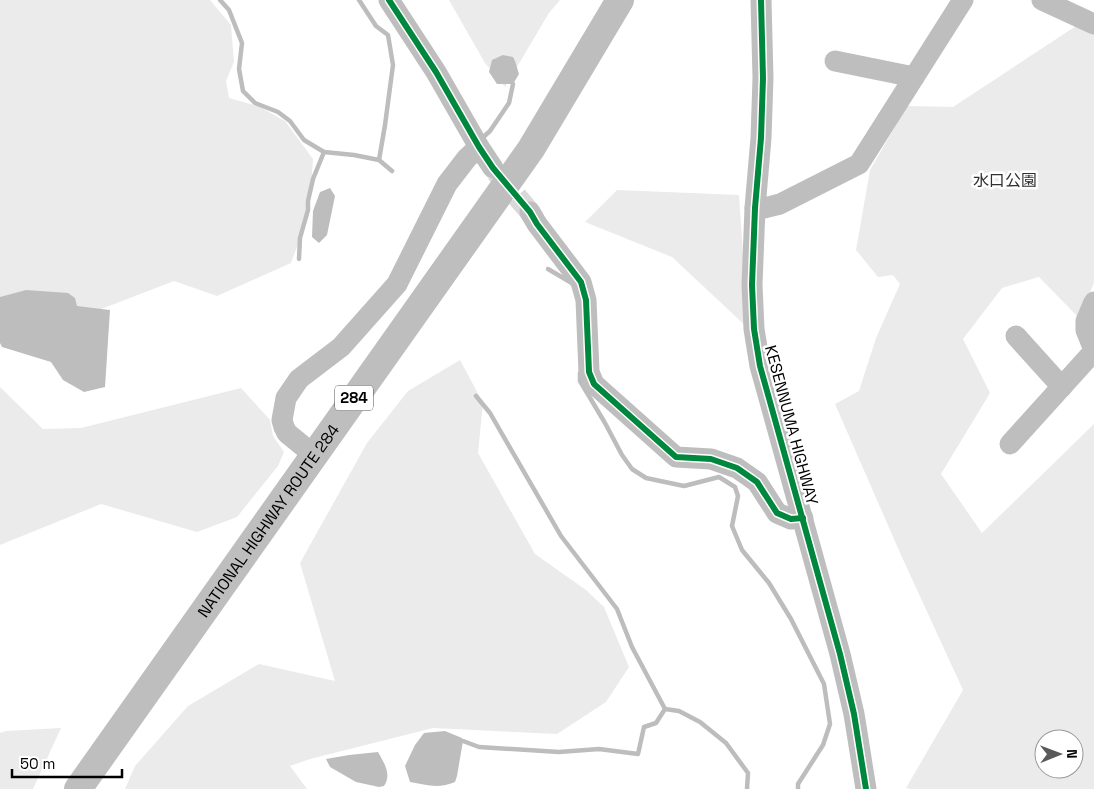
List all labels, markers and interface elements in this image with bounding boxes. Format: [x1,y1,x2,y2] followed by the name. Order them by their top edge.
[973,170,1037,191] park label: 水口公園
[760,343,823,508] street label: KESENNUMA HIGHWAY
[335,386,373,410] road number: 284
[193,420,344,622] street label: NATIONAL HIGHWAY ROUTE 284
[1034,729,1084,779] north arrow
[12,746,122,778] scale bar
[1063,749,1081,759] text: N
[20,754,55,773] text: 50 m

